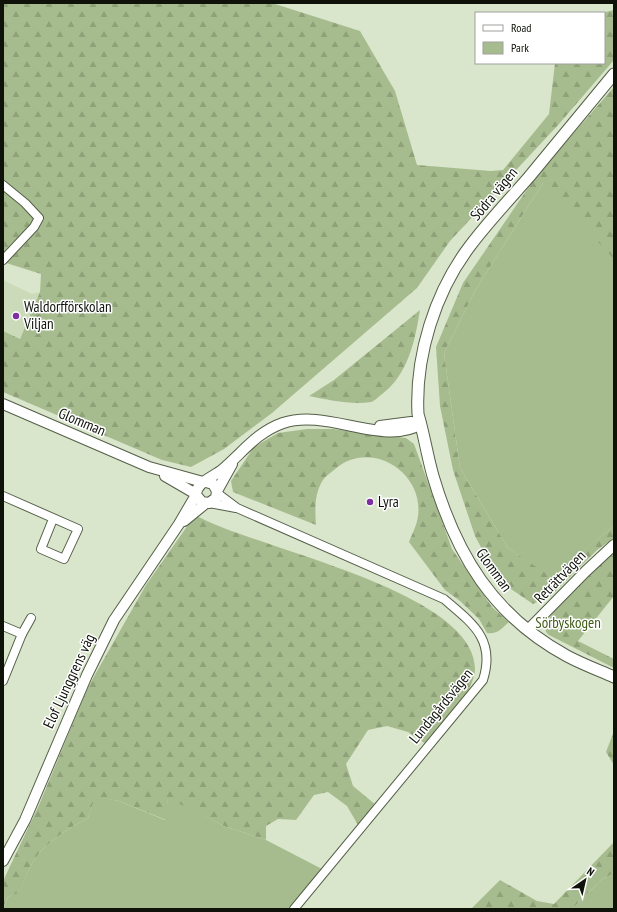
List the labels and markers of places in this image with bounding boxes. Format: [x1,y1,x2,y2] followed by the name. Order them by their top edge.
[23,297,112,333] place label: Waldorfförskolan Viljan
[11,311,21,321] marker: Waldorfförskolan Viljan
[378,492,399,511] place label: Lyra
[365,497,375,507] marker: Lyra

